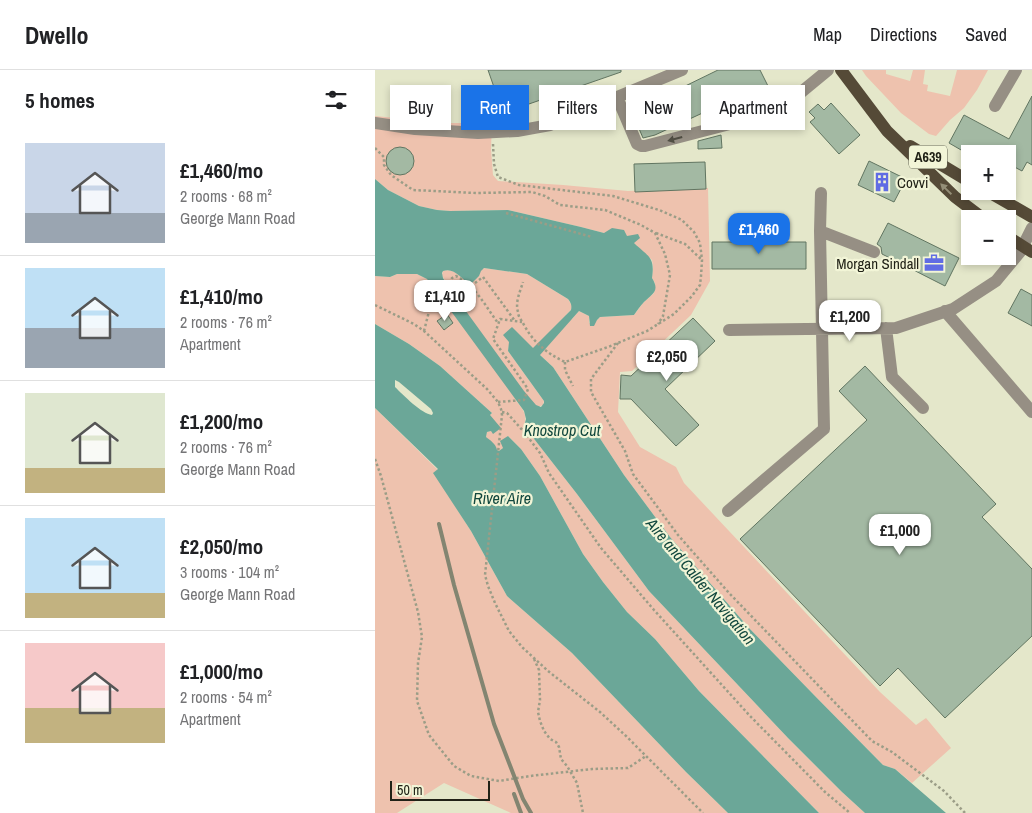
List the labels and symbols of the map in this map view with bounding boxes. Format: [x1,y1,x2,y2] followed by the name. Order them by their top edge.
[668,135,683,143] one-way arrow
[909,145,947,168] road number: A639
[871,171,893,193] building icon: Covvi
[897,172,928,193] place label: Covvi
[941,183,953,195] one-way arrow
[718,212,800,255] pin: £1,460
[923,252,945,274] office icon: Morgan Sindall
[836,253,919,274] place label: Morgan Sindall
[404,280,486,322] pin: £1,410
[809,300,891,342] pin: £1,200
[626,340,708,382] pin: £2,050
[524,419,601,441] water label: Knostrop Cut
[473,487,531,509] water label: River Aire
[641,512,761,649] water label: Aire and Calder Navigation
[859,514,941,556] pin: £1,000
[390,778,490,801] scale bar

